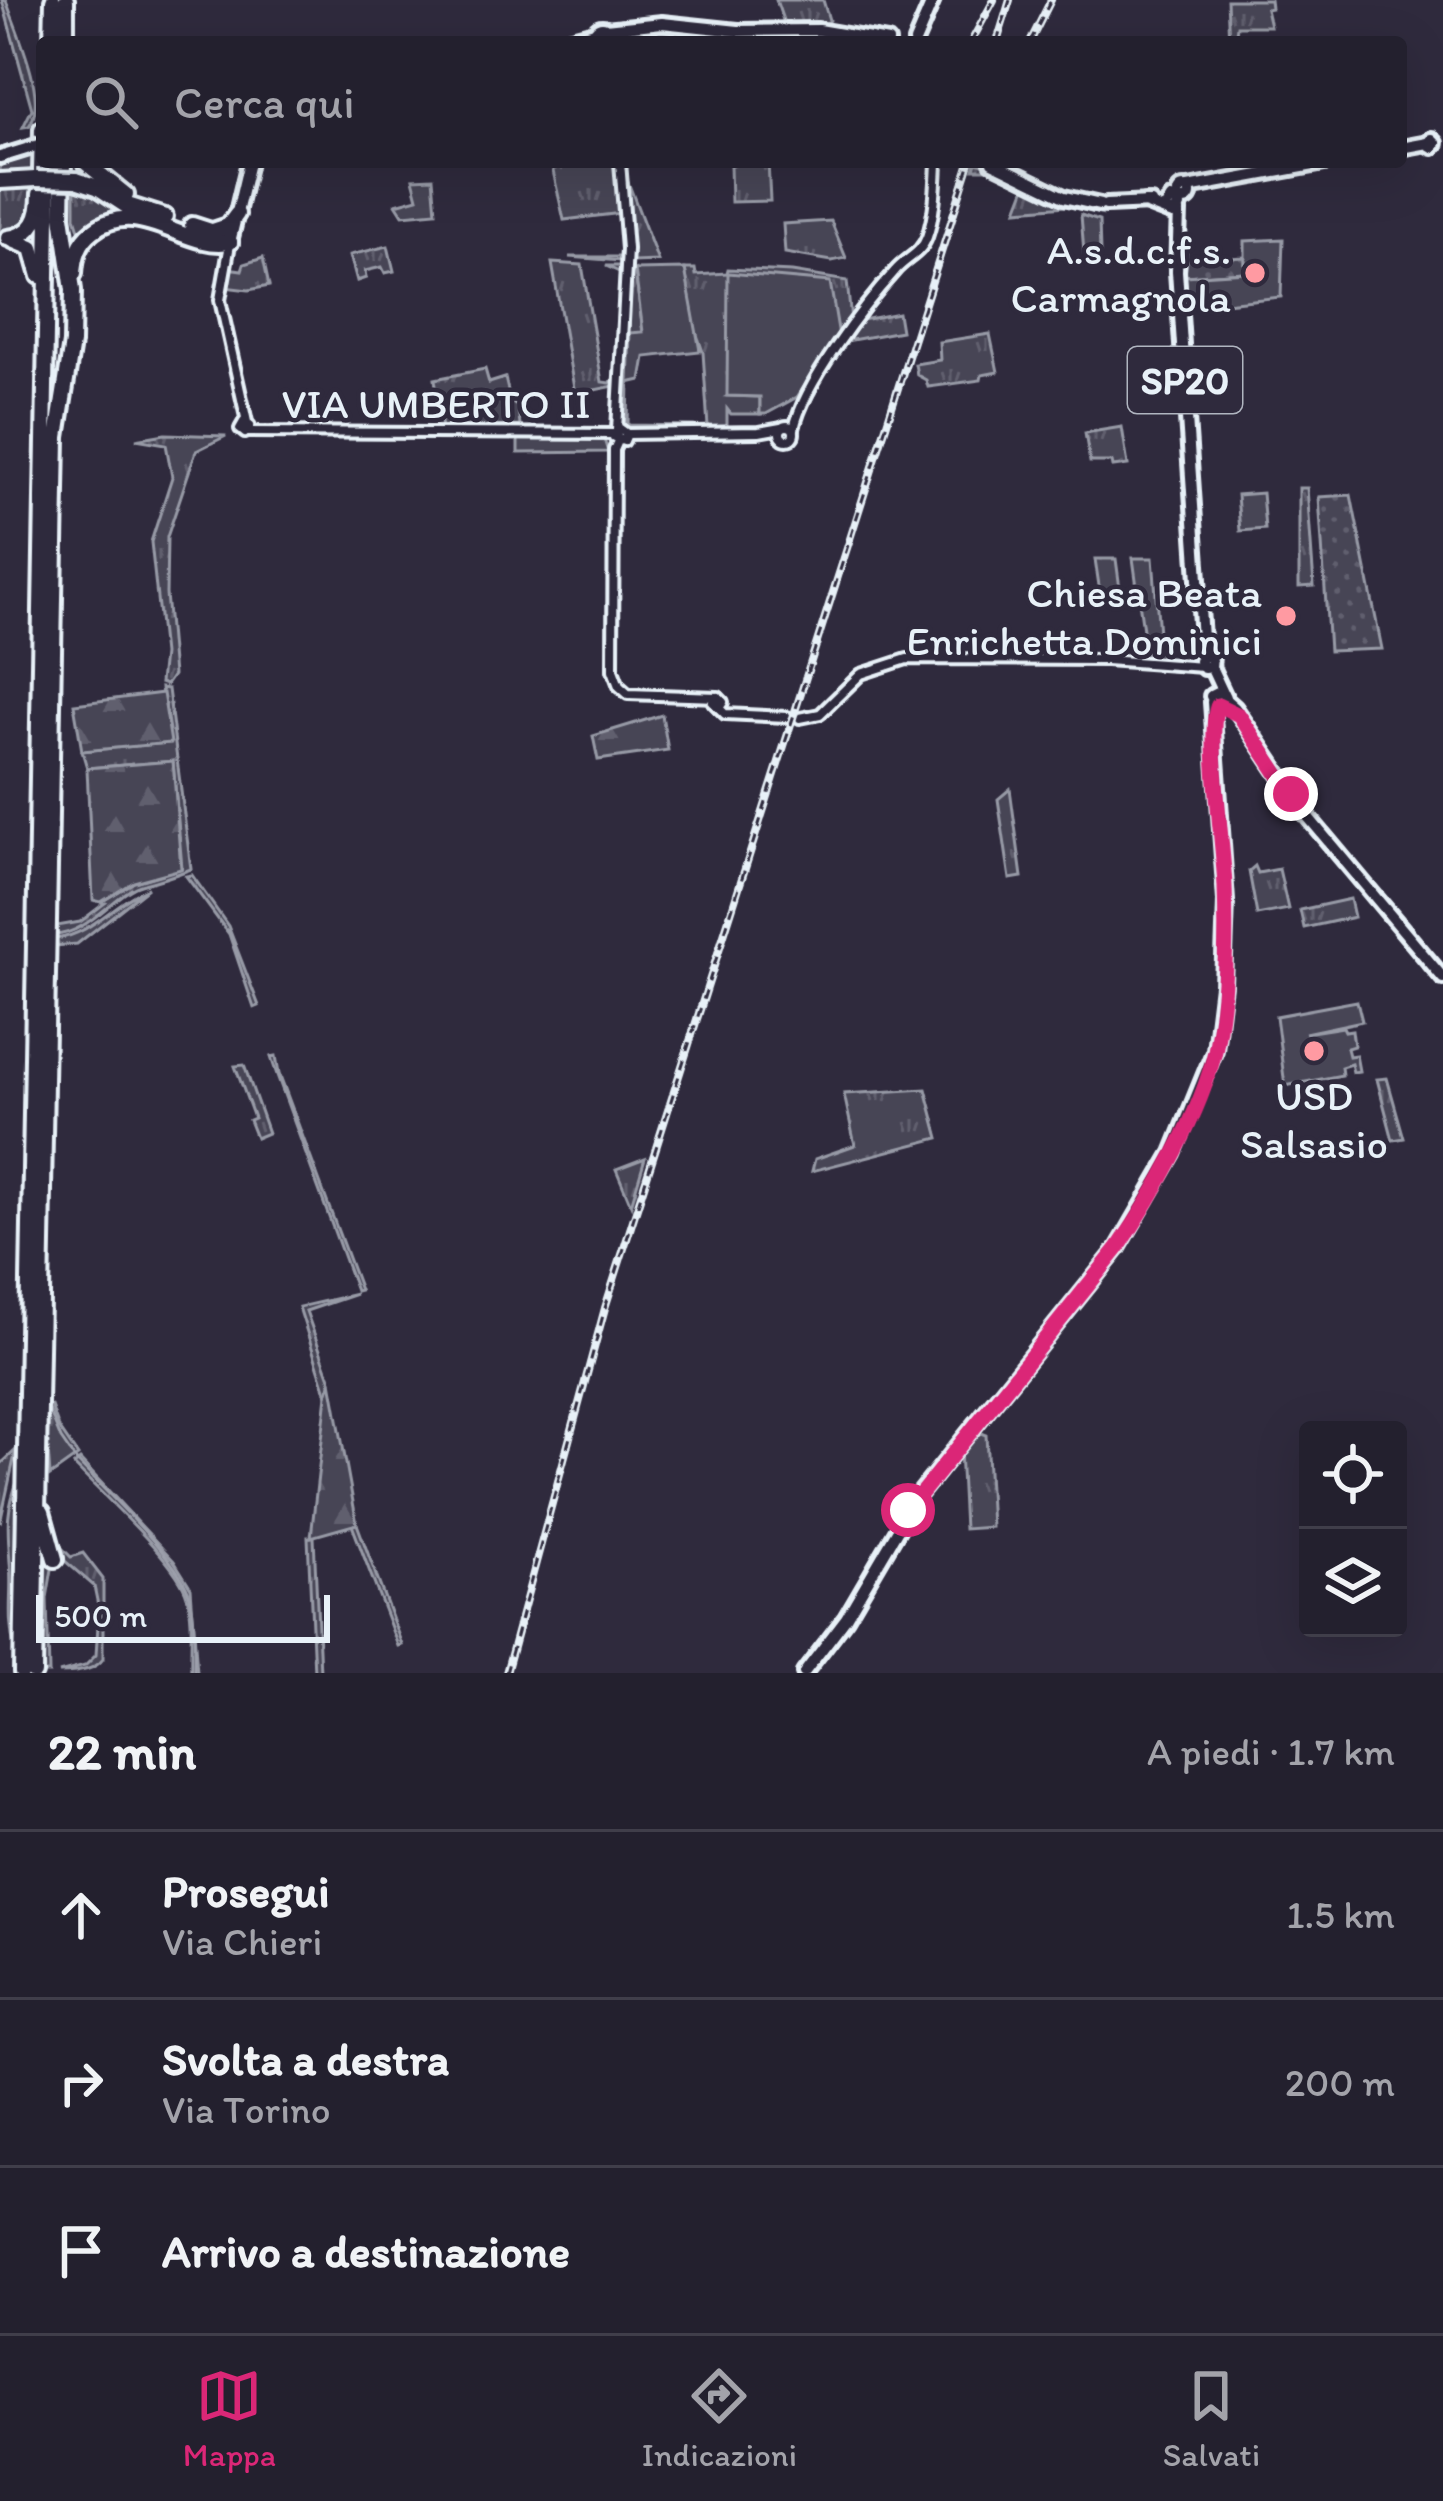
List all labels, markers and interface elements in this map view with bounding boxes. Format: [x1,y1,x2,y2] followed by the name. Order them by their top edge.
[36,36,1407,168] search box
[78,69,144,135] icon: search
[174,75,355,129] text: Cerca qui
[1011,224,1231,323] place label: A.s.d.c.f.s. Carmagnola
[1242,260,1268,286] marker: A.s.d.c.f.s. Carmagnola
[1128,347,1242,413] road number: SP20
[281,378,591,429] street label: VIA UMBERTO II
[906,567,1262,666] place label: Chiesa Beata Enrichetta Dominici
[1273,603,1299,629] marker: Chiesa Beata Enrichetta Dominici
[1264,767,1318,821] route end
[1301,1038,1327,1064] marker: USD Salsasio
[1240,1070,1388,1169] place label: USD Salsasio
[1299,1421,1407,1637] map controls
[1299,1421,1407,1529] button: locate
[881,1483,935,1537] route start
[1299,1529,1407,1637] button: layers
[36,1589,330,1642] scale bar
[54,1596,147,1635] text: 500 m
[48,1721,196,1782] text: 22 min
[1147,1728,1395,1775] text: A piedi · 1.7 km
[162,1864,330,1918] text: Prosegui
[48,1882,114,1948] icon: ahead
[1287,1891,1395,1938] text: 1.5 km
[162,1918,322,1965] text: Via Chieri
[162,2032,449,2086] text: Svolta a destra
[48,2050,114,2116] icon: right
[1285,2059,1395,2106] text: 200 m
[162,2086,331,2133] text: Via Torino
[48,2218,114,2284] icon: arrive
[162,2224,570,2278] text: Arrivo a destinazione
[183,2363,276,2474] tab: Mappa
[642,2363,797,2474] tab: Indicazioni
[1163,2363,1260,2474] tab: Salvati

